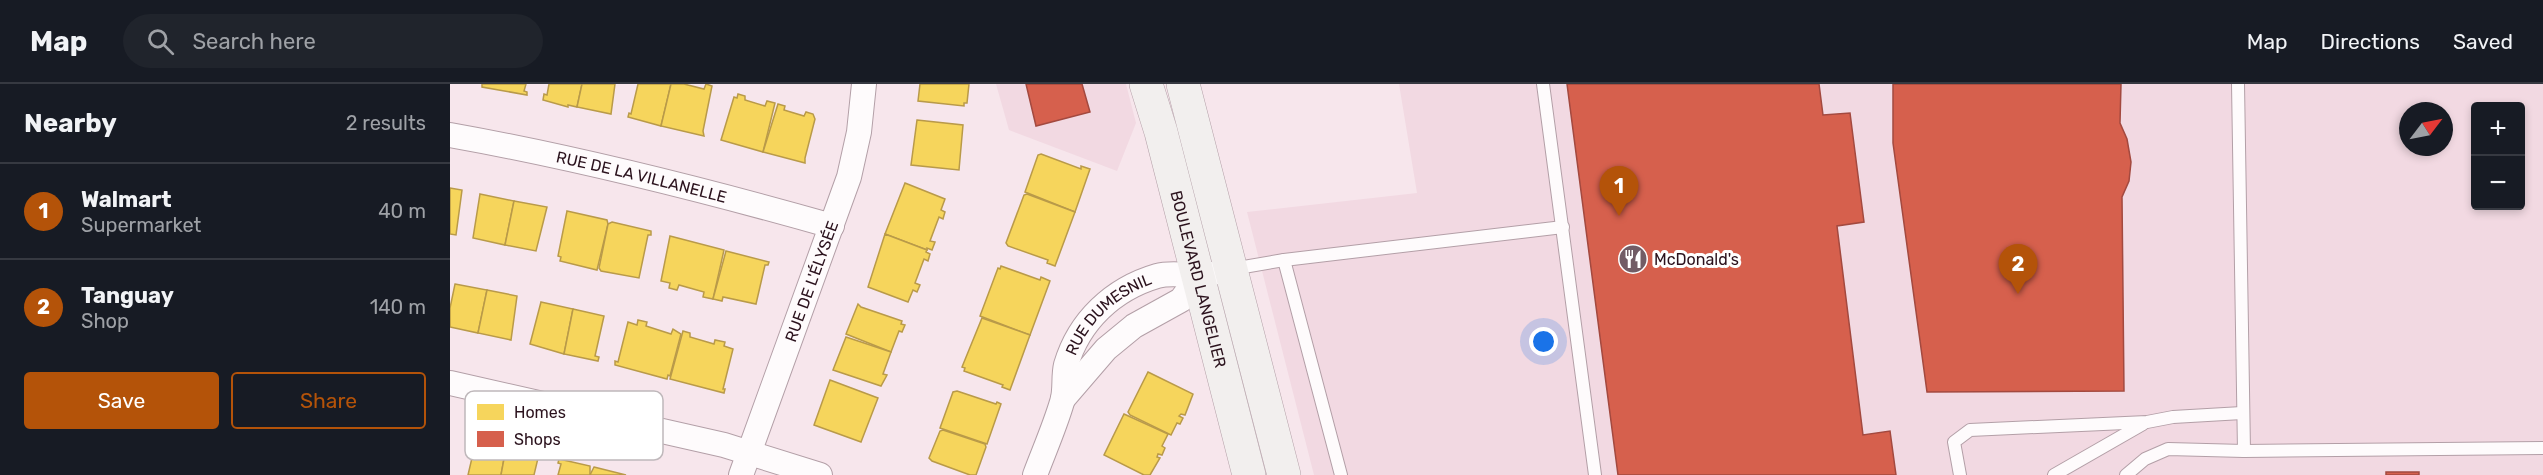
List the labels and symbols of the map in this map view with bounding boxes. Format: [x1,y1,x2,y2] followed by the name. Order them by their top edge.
[2399,102,2453,156] north arrow
[554,147,729,207] street label: RUE DE LA VILLANELLE
[1600,166,1638,216] pin: 1
[1166,188,1230,370] street label: BOULEVARD LANGELIER
[781,218,842,345] street label: RUE DE L'ÉLYSÉE
[1617,243,1649,275] restaurant icon: McDonald's
[1998,244,2038,294] pin: 2
[1654,250,1739,269] place label: McDonald's
[1061,270,1154,358] street label: RUE DUMESNIL
[1529,327,1558,356] your location
[465,391,663,460] legend
[514,403,566,422] text: Homes
[514,430,561,449] text: Shops

